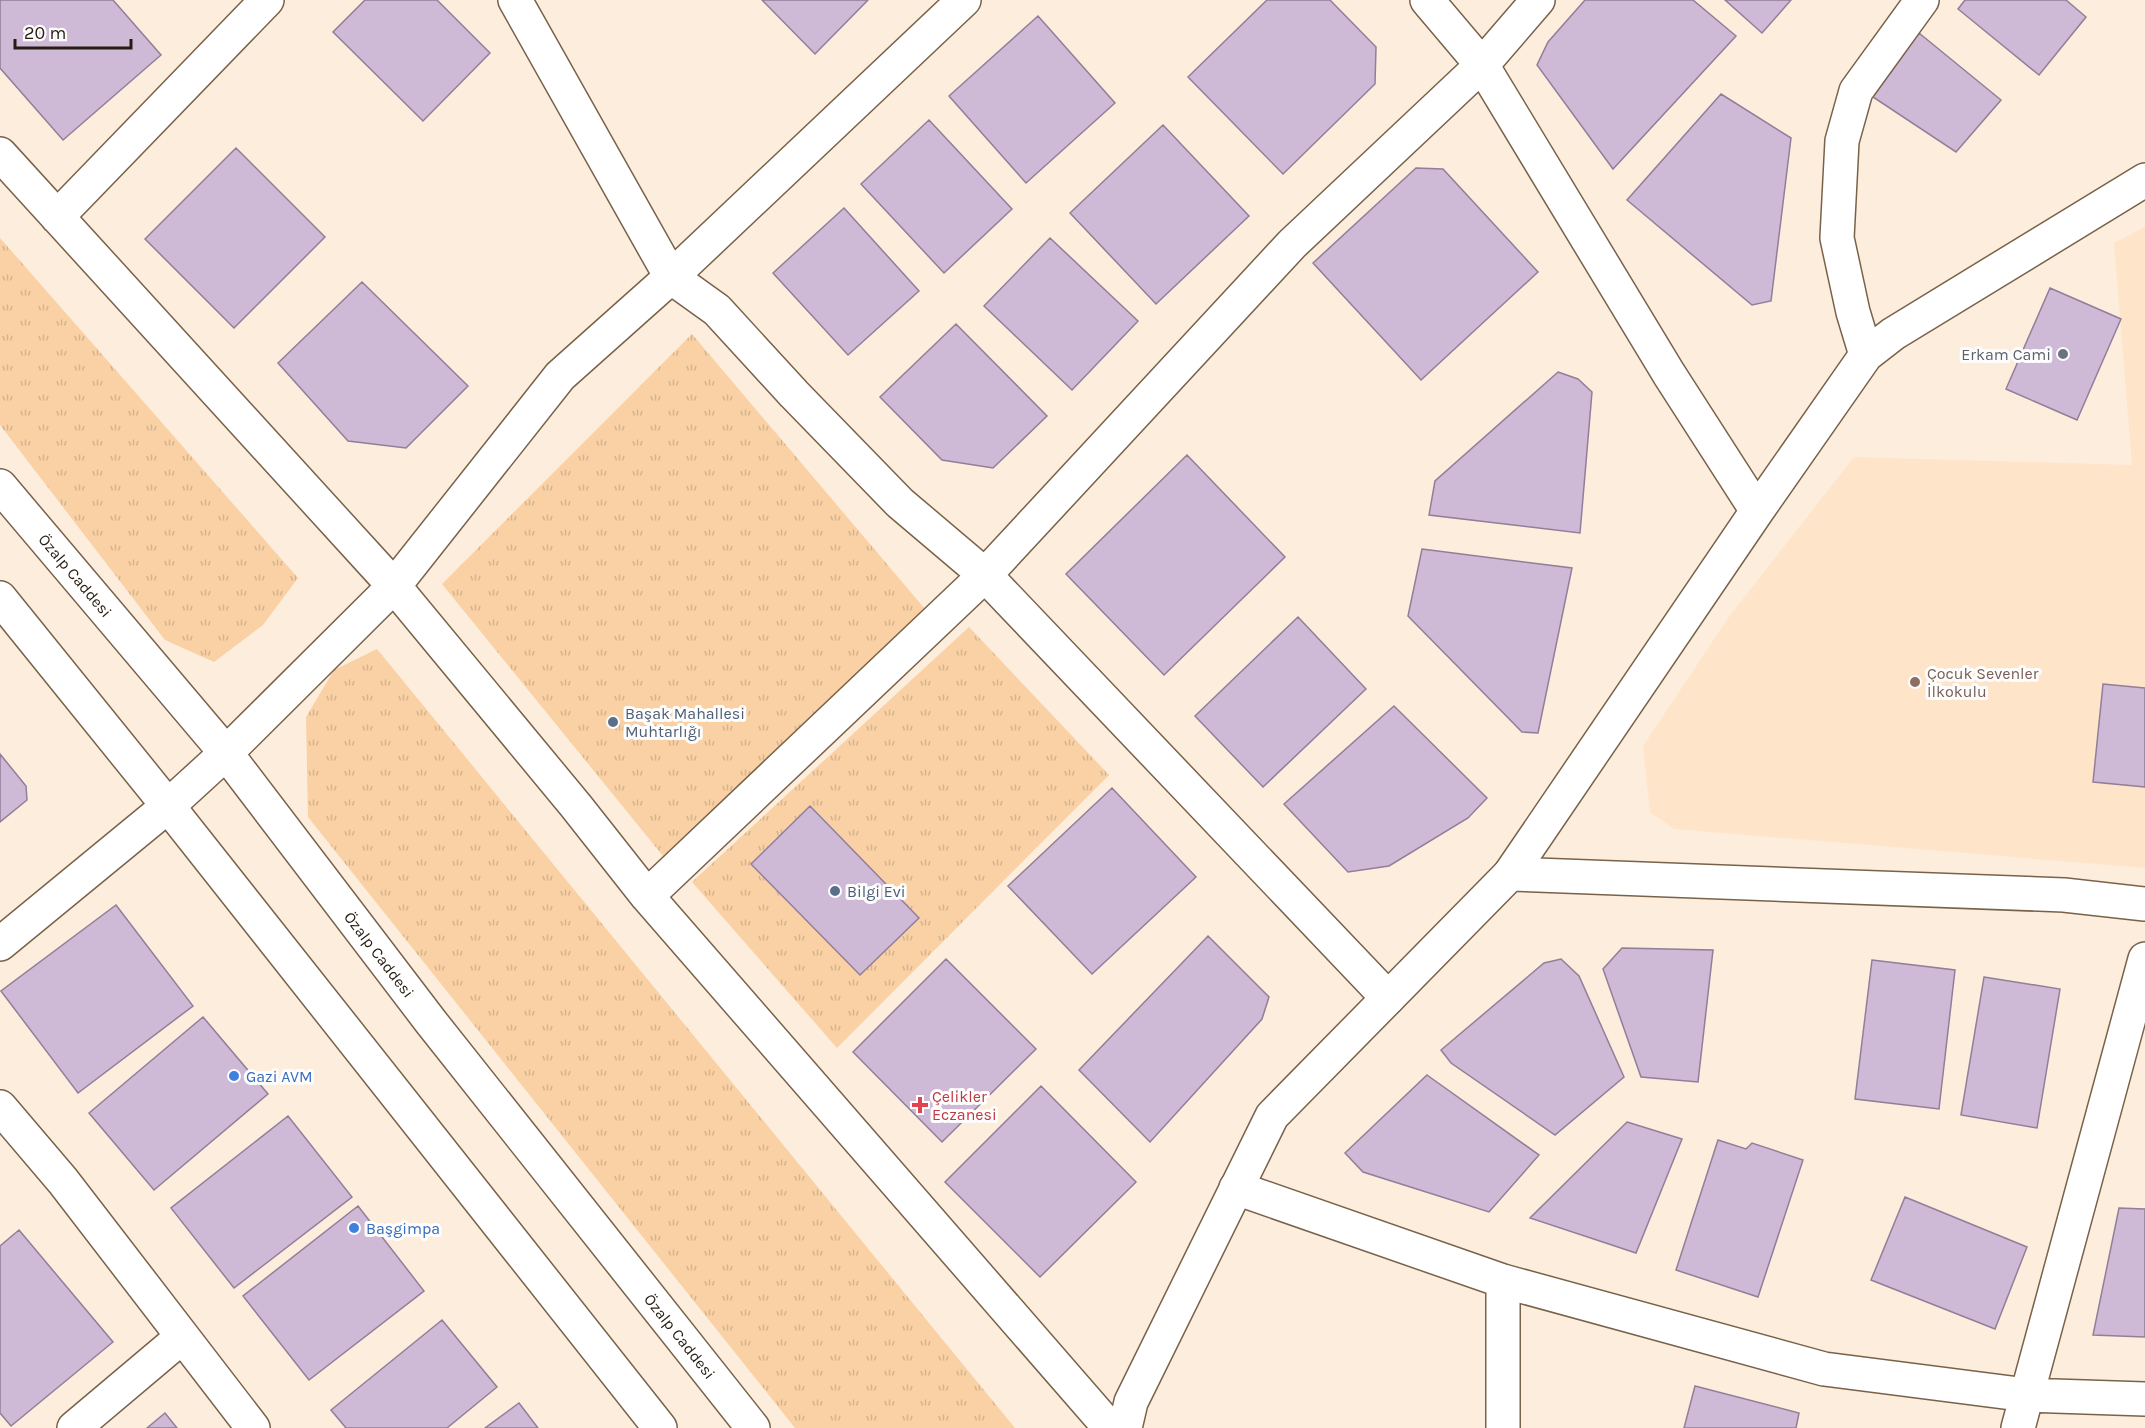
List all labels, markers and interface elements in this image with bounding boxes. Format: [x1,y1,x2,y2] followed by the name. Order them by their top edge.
[15,12,130,50] scale bar
[24,22,66,44] text: 20 m
[1961,345,2051,364] place label: Erkam Cami
[2056,347,2070,361] marker: Erkam Cami
[35,530,116,621] street label: Özalp Caddesi
[1927,664,2039,701] place label: Çocuk Sevenler İlkokulu
[1908,675,1922,689] marker: Çocuk Sevenler İlkokulu
[625,704,745,741] place label: Başak Mahallesi Muhtarlığı
[606,715,620,729] marker: Başak Mahallesi Muhtarlığı
[847,882,906,901] place label: Bilgi Evi
[828,884,842,898] marker: Bilgi Evi
[340,908,418,1002] street label: Özalp Caddesi
[246,1067,313,1086] place label: Gazi AVM
[227,1069,241,1083] marker: Gazi AVM
[932,1087,997,1124] place label: Çelikler Eczanesi
[913,1098,927,1112] marker: Çelikler Eczanesi
[366,1219,440,1238] place label: Başgimpa
[347,1221,361,1235] marker: Başgimpa
[640,1290,719,1383] street label: Özalp Caddesi

